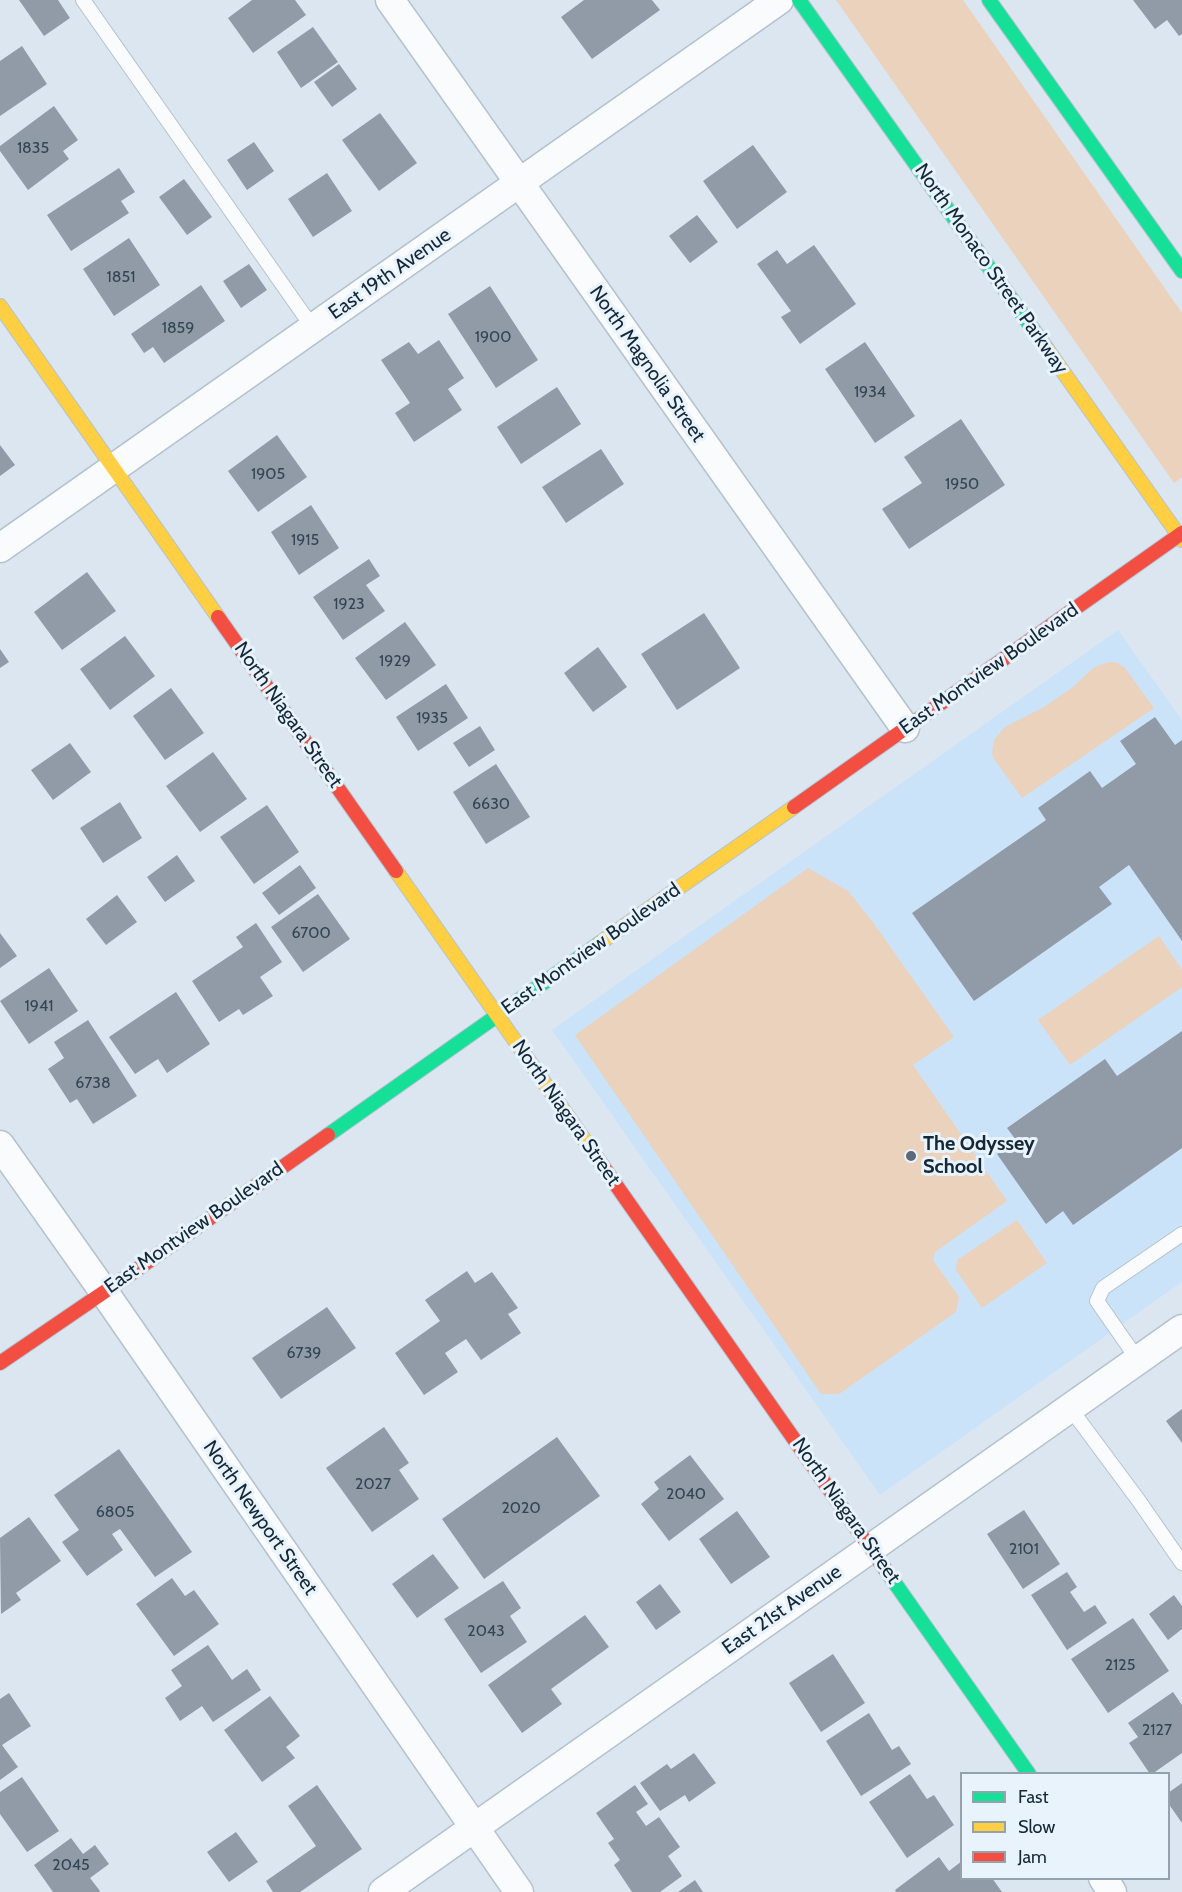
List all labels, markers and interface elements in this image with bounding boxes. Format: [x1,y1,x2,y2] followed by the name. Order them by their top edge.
[17,138,49,158] house number: 1835
[909,159,1073,379] street label: North Monaco Street Parkway
[324,223,456,325] street label: East 19th Avenue
[107,267,135,287] house number: 1851
[584,281,710,447] street label: North Magnolia Street
[162,318,194,338] house number: 1859
[475,327,511,347] house number: 1900
[854,382,886,402] house number: 1934
[251,464,285,484] house number: 1905
[945,474,979,494] house number: 1950
[291,530,319,550] house number: 1915
[333,594,365,614] house number: 1923
[895,598,1083,740] street label: East Montview Boulevard
[229,638,347,792] street label: North Niagara Street
[379,651,411,671] house number: 1929
[416,708,448,728] house number: 1935
[472,794,510,814] house number: 6630
[497,878,685,1020] street label: East Montview Boulevard
[291,923,331,943] house number: 6700
[25,996,53,1016] house number: 1941
[507,1036,625,1190] street label: North Niagara Street
[75,1073,111,1093] house number: 6738
[923,1132,1035,1179] place label: The Odyssey School
[904,1149,918,1163] marker: The Odyssey School
[100,1157,288,1299] street label: East Montview Boulevard
[287,1343,321,1363] house number: 6739
[787,1434,905,1588] street label: North Niagara Street
[198,1436,322,1600] street label: North Newport Street
[355,1474,391,1494] house number: 2027
[666,1484,706,1504] house number: 2040
[501,1498,541,1518] house number: 2020
[96,1502,134,1522] house number: 6805
[1009,1539,1039,1559] house number: 2101
[718,1560,846,1660] street label: East 21st Avenue
[467,1621,505,1641] house number: 2043
[1105,1655,1135,1675] house number: 2125
[1142,1720,1172,1740] house number: 2127
[960,1772,1170,1880] legend
[1018,1786,1049,1808] text: Fast
[1018,1816,1055,1838] text: Slow
[1018,1846,1047,1868] text: Jam
[52,1855,90,1875] house number: 2045

